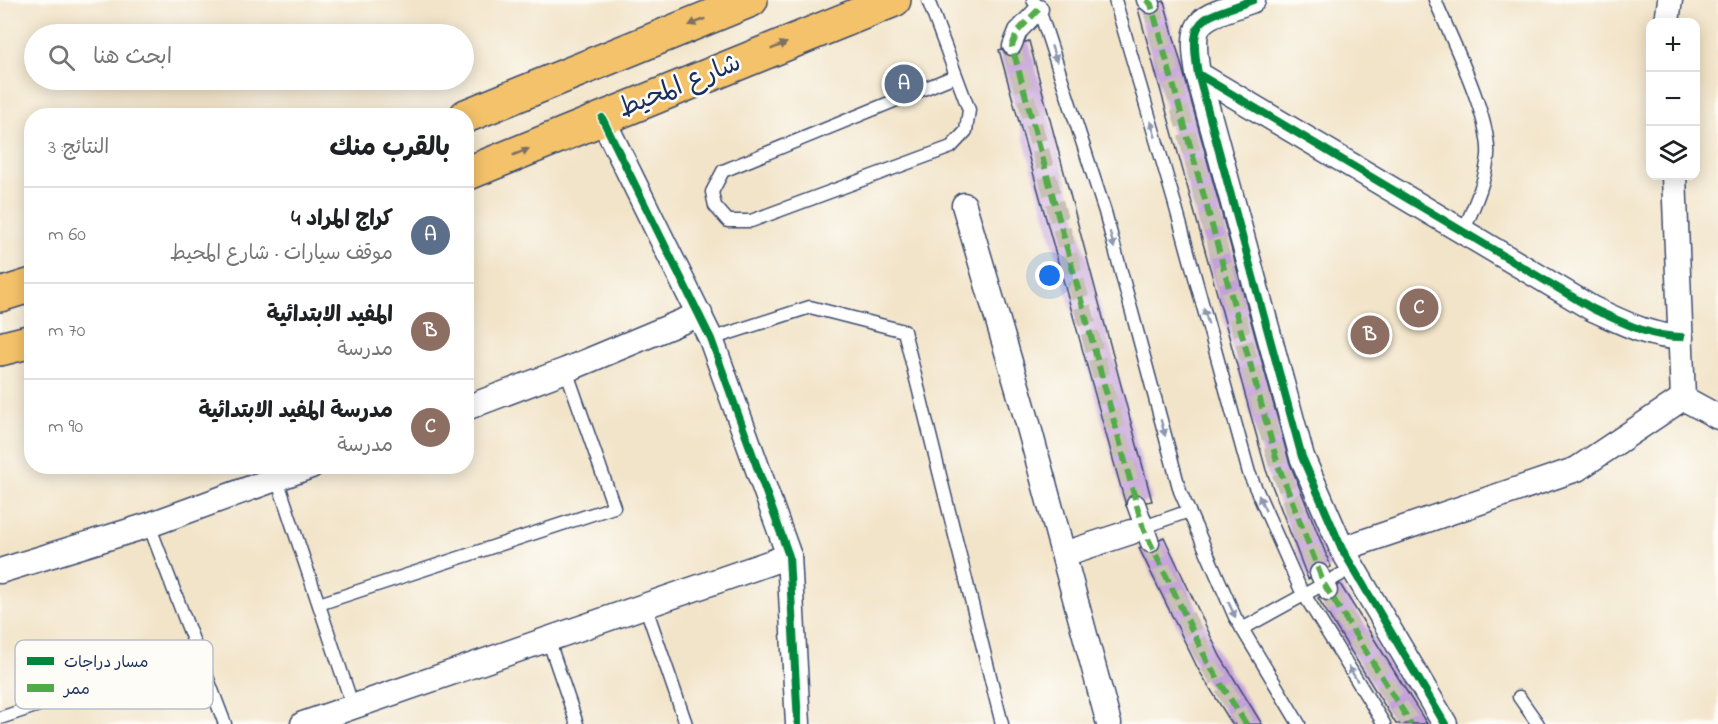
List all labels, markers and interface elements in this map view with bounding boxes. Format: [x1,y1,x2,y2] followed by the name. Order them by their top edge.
[688,18,706,27] one-way arrow
[1646,18,1700,180] map controls
[1646,18,1700,72] button: +
[24,24,474,90] search box
[45,41,78,74] icon: search
[770,41,788,50] one-way arrow
[93,42,172,74] text: ابحث هنا
[613,45,747,129] street label: شارع المحيط
[1049,45,1059,63] one-way arrow
[884,62,924,106] pin: A
[1646,72,1700,126] button: −
[1148,120,1157,138] one-way arrow
[1646,126,1700,180] button: layers
[329,130,450,168] text: بالقرب منك
[48,134,109,163] text: النتائج: 3
[512,147,530,157] one-way arrow
[291,204,393,236] text: كراج المراد 4
[48,221,86,250] text: 60 m
[424,221,437,250] text: A
[1108,231,1117,249] one-way arrow
[170,240,393,269] text: موقف سيارات · شارع المحيط
[1035,261,1064,290] your location
[1400,286,1438,330] pin: C
[267,300,393,332] text: المفيد الابتدائية
[1201,307,1210,325] one-way arrow
[1350,312,1390,358] pin: B
[48,317,85,346] text: 70 m
[424,317,437,346] text: B
[337,336,393,365] text: مدرسة
[198,396,393,428] text: مدرسة المفيد الابتدائية
[48,413,83,442] text: 90 m
[425,413,436,442] text: C
[1159,420,1168,438] one-way arrow
[337,432,393,461] text: مدرسة
[1257,493,1267,511] one-way arrow
[1228,602,1237,619] one-way arrow
[15,640,213,709] legend
[64,651,148,675] text: مسار دراجات
[1348,666,1359,682] one-way arrow
[62,678,90,702] text: ممر

